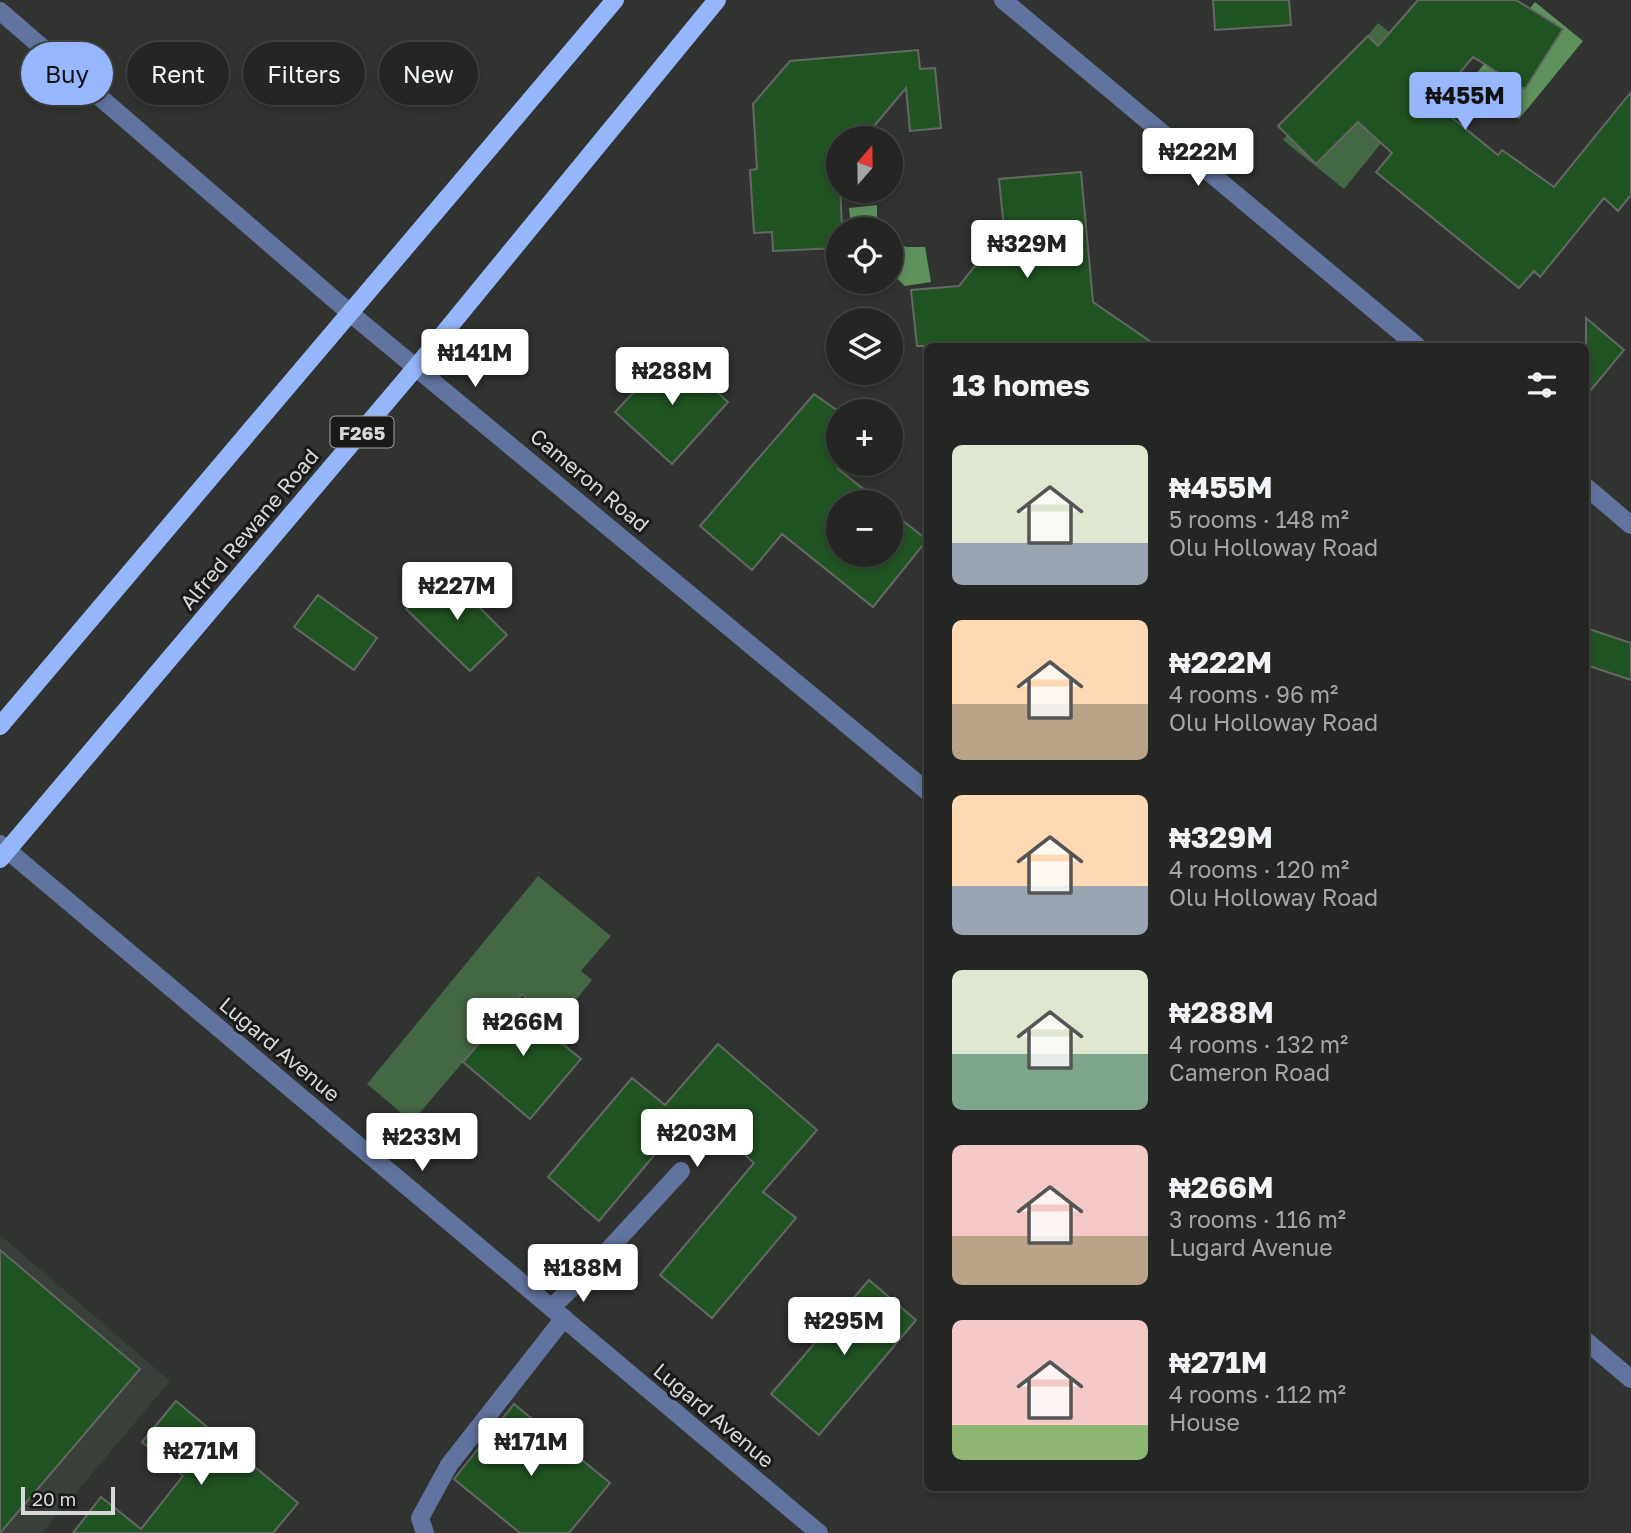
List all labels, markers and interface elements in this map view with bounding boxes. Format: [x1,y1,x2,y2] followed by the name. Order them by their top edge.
[21,42,113,105] chip: Buy
[127,42,229,105] chip: Rent
[243,42,365,105] chip: Filters
[379,42,478,105] chip: New
[1416,72,1514,132] pin: ₦455M
[1425,81,1505,109] text: ₦455M
[826,126,903,203] north arrow
[826,126,903,567] map controls
[1149,128,1247,188] pin: ₦222M
[1158,137,1238,165] text: ₦222M
[826,217,903,294] button: locate
[978,220,1076,280] pin: ₦329M
[987,229,1067,257] text: ₦329M
[826,308,903,385] button: layers
[426,330,524,389] pin: ₦141M
[437,338,513,366] text: ₦141M
[623,348,721,407] pin: ₦288M
[632,356,712,384] text: ₦288M
[1523,366,1561,404] icon: filters
[952,367,1090,403] text: 13 homes
[826,399,903,476] button: +
[330,416,394,448] road number: F265
[525,423,655,537] street label: Cameron Road
[174,443,324,615] street label: Alfred Rewane Road
[1169,469,1273,505] text: ₦455M
[1008,473,1092,557] icon: home
[826,490,903,567] button: −
[1169,505,1349,533] text: 5 rooms · 148 m²
[1169,533,1378,561] text: Olu Holloway Road
[408,562,506,622] pin: ₦227M
[418,571,496,599] text: ₦227M
[1169,644,1272,680] text: ₦222M
[1008,648,1092,732] icon: home
[1169,680,1338,708] text: 4 rooms · 96 m²
[1169,708,1378,736] text: Olu Holloway Road
[1169,819,1273,855] text: ₦329M
[1008,823,1092,907] icon: home
[1169,855,1349,883] text: 4 rooms · 120 m²
[1169,883,1378,911] text: Olu Holloway Road
[214,991,346,1107] street label: Lugard Avenue
[1169,994,1274,1030] text: ₦288M
[474,998,572,1058] pin: ₦266M
[1008,998,1092,1082] icon: home
[483,1007,563,1035] text: ₦266M
[1169,1030,1348,1058] text: 4 rooms · 132 m²
[1169,1058,1330,1086] text: Cameron Road
[648,1110,746,1169] pin: ₦203M
[373,1114,471,1173] pin: ₦233M
[657,1118,737,1146] text: ₦203M
[382,1122,462,1150] text: ₦233M
[1169,1169,1274,1205] text: ₦266M
[1008,1173,1092,1257] icon: home
[1169,1205,1346,1233] text: 3 rooms · 116 m²
[1169,1233,1333,1261] text: Lugard Avenue
[534,1244,632,1304] pin: ₦188M
[544,1253,622,1281] text: ₦188M
[795,1298,893,1357] pin: ₦295M
[804,1306,884,1334] text: ₦295M
[1169,1344,1267,1380] text: ₦271M
[1008,1348,1092,1432] icon: home
[648,1357,780,1473] street label: Lugard Avenue
[1169,1380,1346,1408] text: 4 rooms · 112 m²
[1169,1408,1240,1436] text: House
[482,1418,580,1478] pin: ₦171M
[494,1427,568,1455] text: ₦171M
[152,1428,250,1487] pin: ₦271M
[163,1436,239,1464] text: ₦271M
[21,1484,116,1516] scale bar
[32,1487,76,1510] text: 20 m

